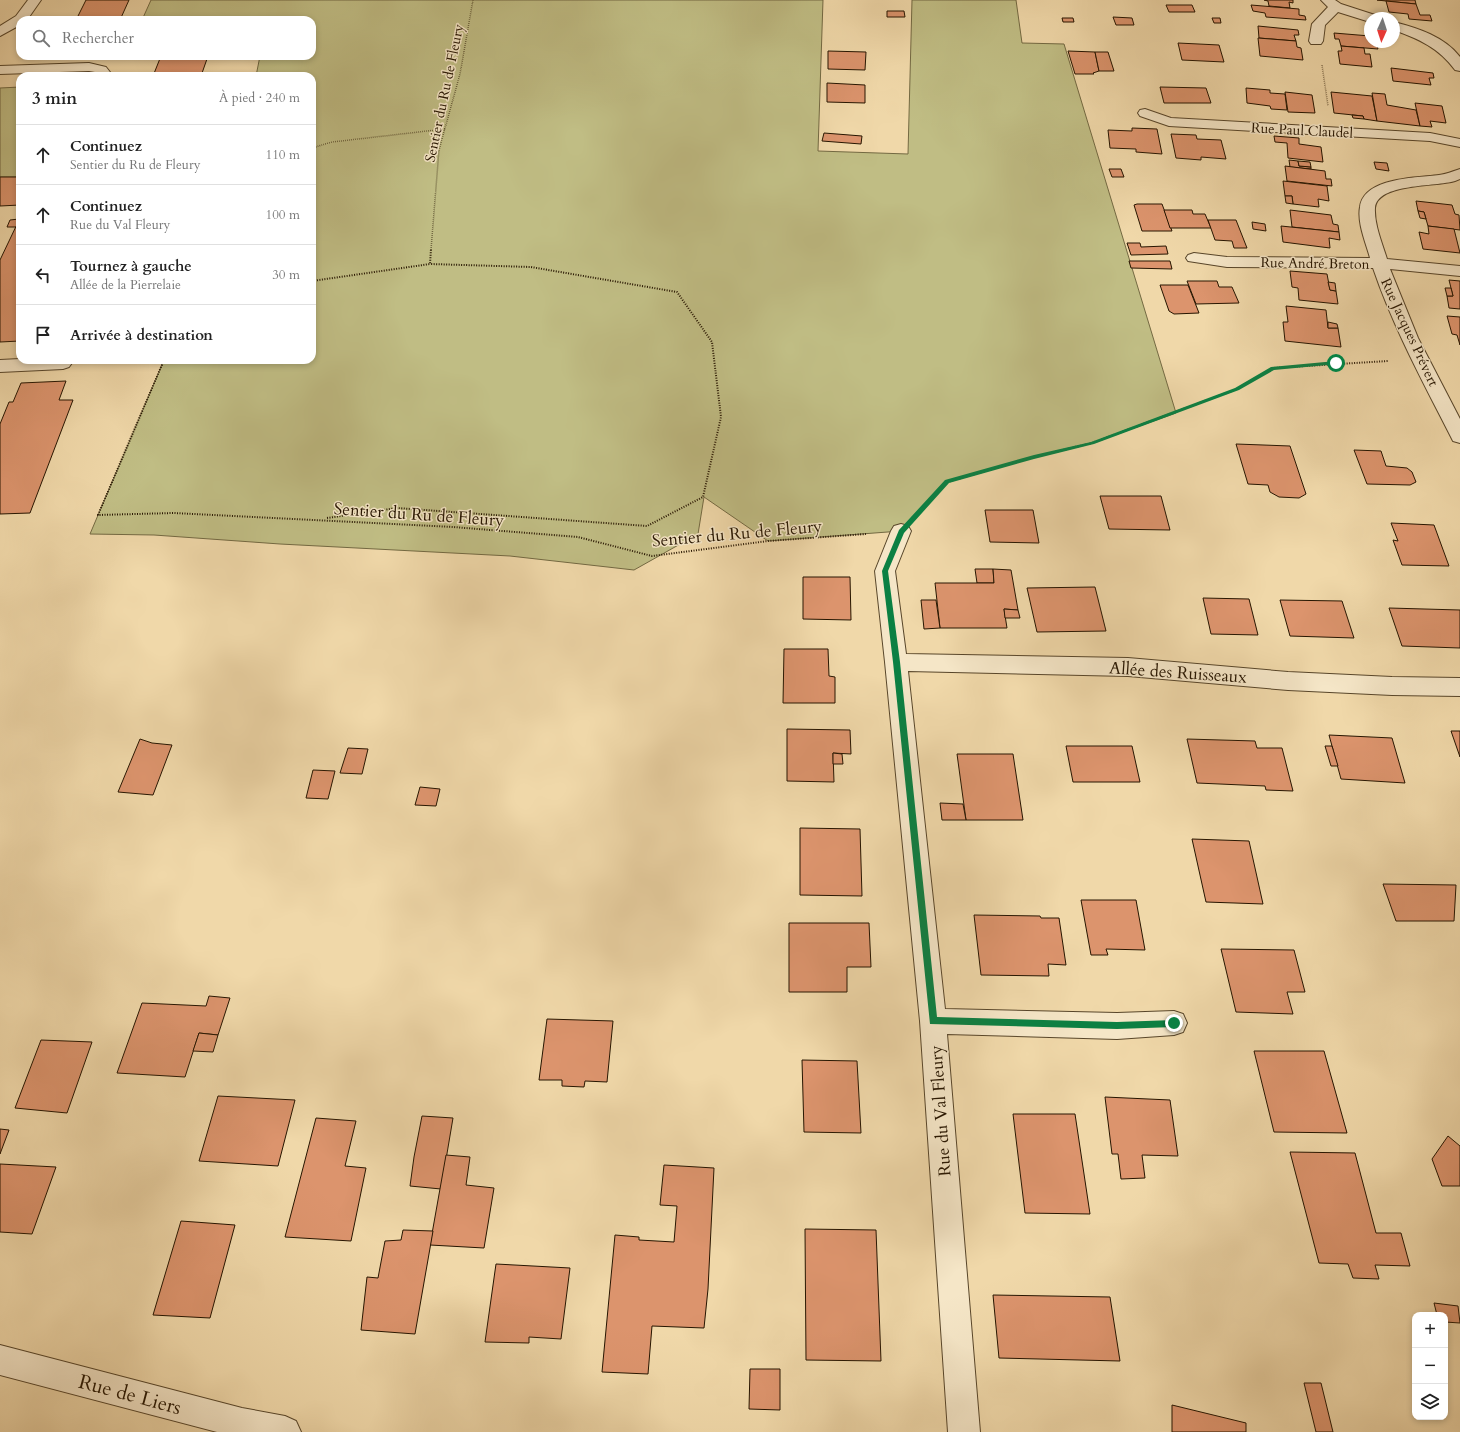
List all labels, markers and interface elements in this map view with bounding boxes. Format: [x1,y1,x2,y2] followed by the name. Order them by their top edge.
[1364,12,1400,48] north arrow
[16,16,316,60] search box
[421,22,469,164] street label: Sentier du Ru de Fleury
[30,27,52,49] icon: search
[62,28,134,48] text: Rechercher
[32,87,77,110] text: 3 min
[219,89,300,107] text: À pied · 240 m
[1250,118,1354,143] street label: Rue Paul Claudel
[70,136,142,156] text: Continuez
[32,144,54,166] icon: ahead
[266,146,300,164] text: 110 m
[70,156,201,174] text: Sentier du Ru de Fleury
[70,196,142,216] text: Continuez
[32,204,54,226] icon: ahead
[266,206,300,224] text: 100 m
[70,216,170,234] text: Rue du Val Fleury
[1260,253,1370,274] street label: Rue André Breton
[70,256,192,276] text: Tournez à gauche
[32,264,54,286] icon: left
[272,266,300,284] text: 30 m
[1376,275,1443,390] street label: Rue Jacques Prévert
[70,276,181,294] text: Allée de la Pierrelaie
[32,324,54,346] icon: arrive
[70,325,213,345] text: Arrivée à destination
[1327,354,1345,372] route start
[333,497,505,532] street label: Sentier du Ru de Fleury
[651,515,823,552] street label: Sentier du Ru de Fleury
[1108,656,1248,689] street label: Allée des Ruisseaux
[1165,1014,1183,1032] route end
[924,1045,957,1177] street label: Rue du Val Fleury
[1412,1312,1448,1420] map controls
[1412,1312,1448,1348] button: +
[1412,1348,1448,1384] button: −
[76,1368,184,1421] street label: Rue de Liers
[1412,1384,1448,1420] button: layers

